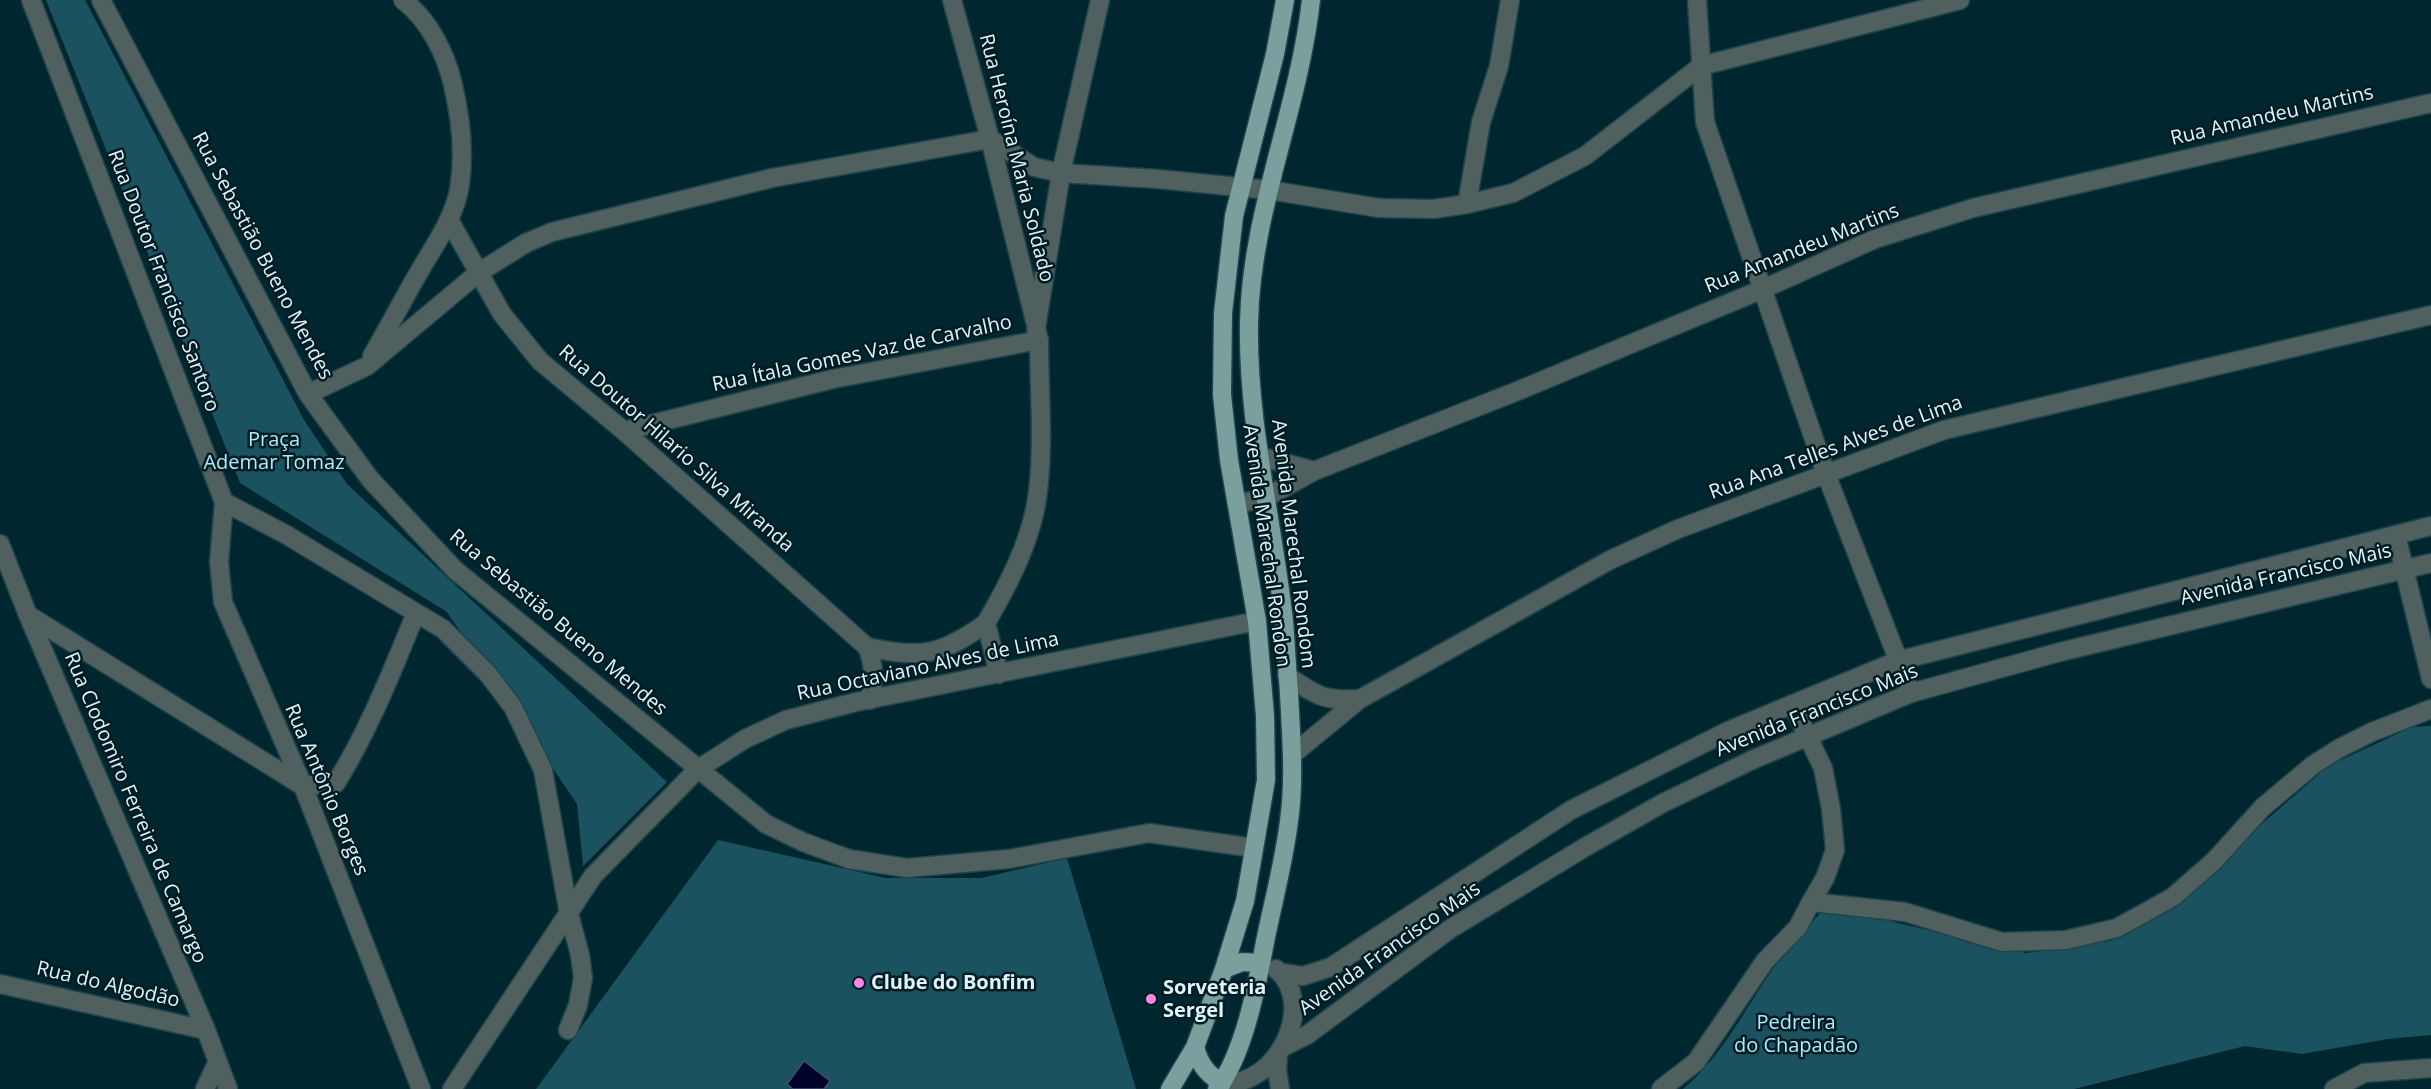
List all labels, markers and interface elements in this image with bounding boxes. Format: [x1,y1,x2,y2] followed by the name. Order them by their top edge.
[974,31,1058,285] street label: Rua Heroína Maria Soldado
[2168,81,2376,151] street label: Rua Amandeu Martins
[186,128,338,384] street label: Rua Sebastião Bueno Mendes
[102,147,224,415] street label: Rua Doutor Francisco Santoro
[1701,199,1903,299] street label: Rua Amandeu Martins
[710,310,1014,398] street label: Rua Ítala Gomes Vaz de Carvalho
[553,340,799,558] street label: Rua Doutor Hilario Silva Miranda
[1706,391,1966,505] street label: Rua Ana Telles Alves de Lima
[1266,418,1320,670] street label: Avenida Marechal Rondom
[1237,423,1295,669] street label: Avenida Marechal Rondon
[203,428,345,475] park label: Praça Ademar Tomaz
[444,525,672,721] street label: Rua Sebastião Bueno Mendes
[2178,539,2394,611] street label: Avenida Francisco Mais
[795,627,1061,707] street label: Rua Octaviano Alves de Lima
[58,649,212,967] street label: Rua Clodomiro Ferreira de Camargo
[1712,659,1922,763] street label: Avenida Francisco Mais
[279,700,373,880] street label: Rua Antônio Borges
[1295,877,1485,1021] street label: Avenida Francisco Mais
[34,957,182,1013] street label: Rua do Algodão
[871,971,1035,995] place label: Clube do Bonfim
[852,976,866,990] marker: Clube do Bonfim
[1163,976,1266,1023] place label: Sorveteria Sergel
[1144,992,1158,1006] marker: Sorveteria Sergel
[1734,1011,1858,1058] park label: Pedreira do Chapadão

